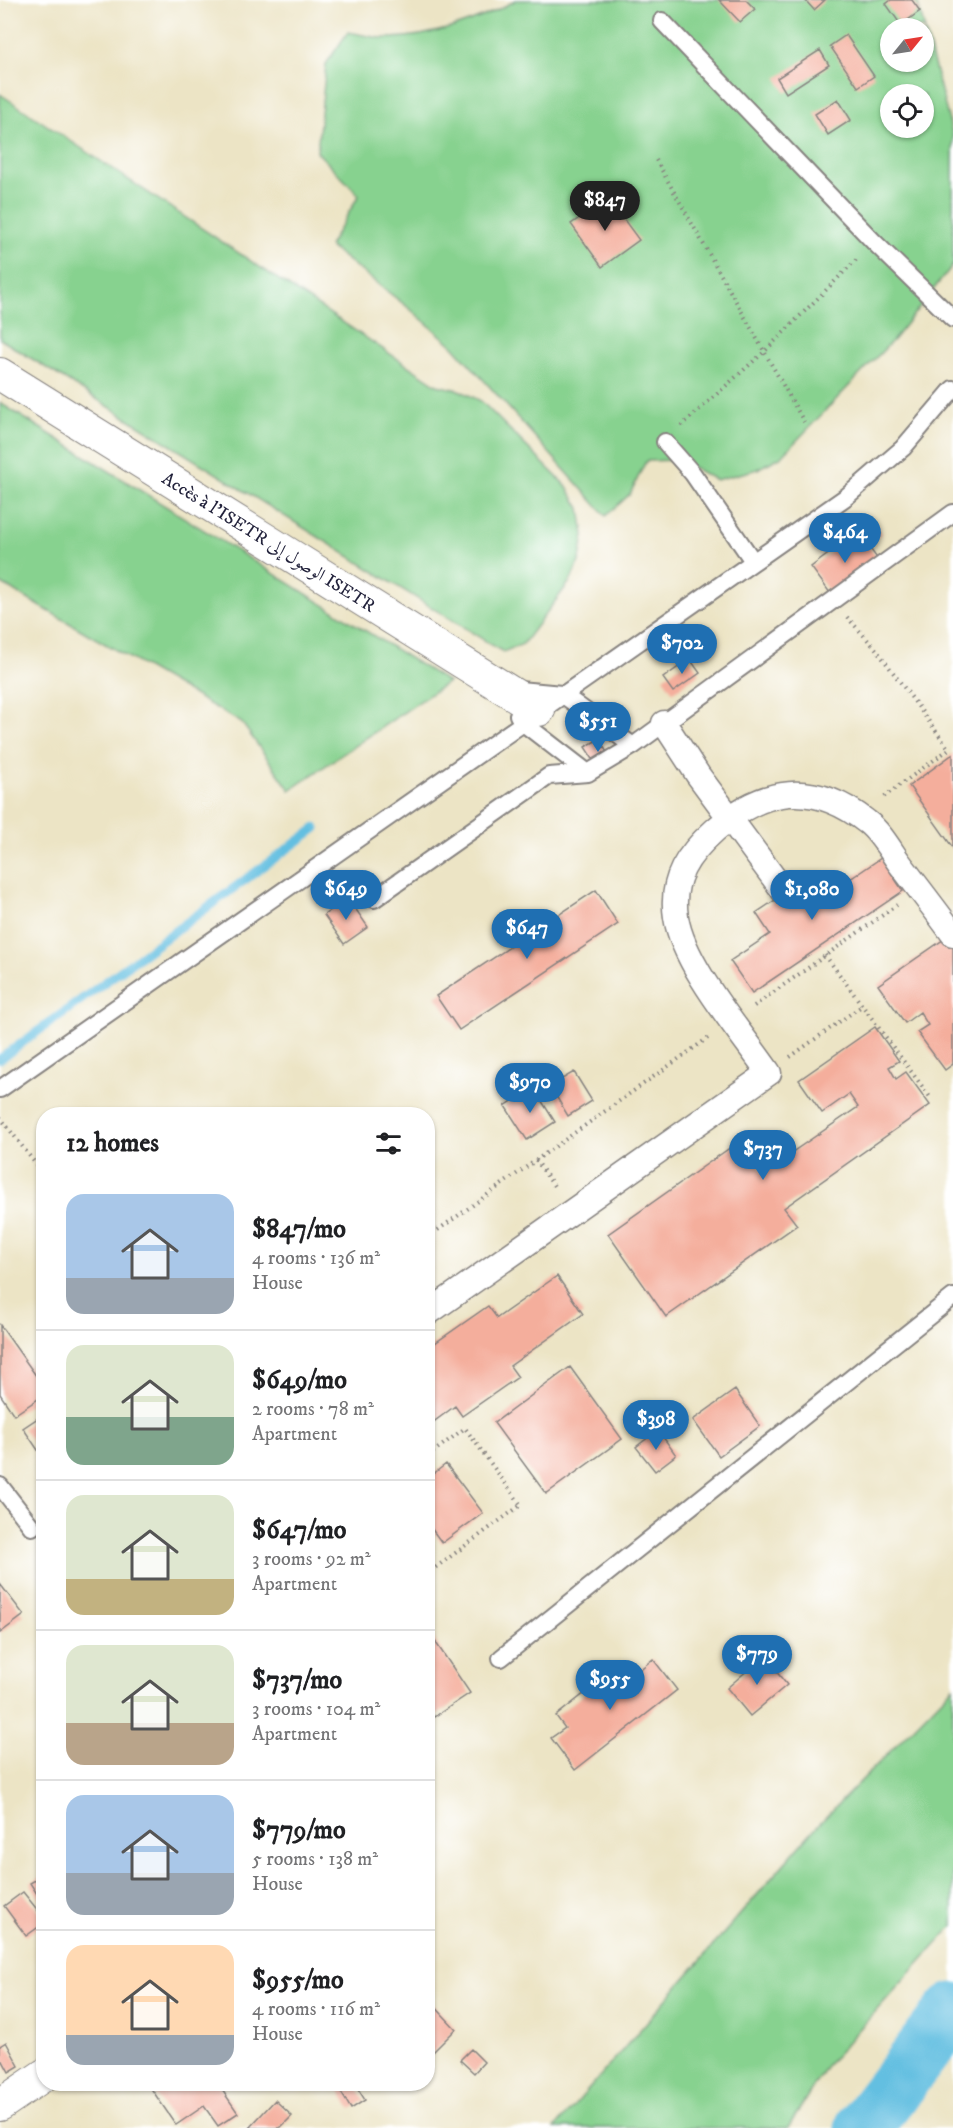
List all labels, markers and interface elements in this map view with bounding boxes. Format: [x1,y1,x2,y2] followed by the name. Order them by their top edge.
[880,18,934,72] north arrow
[880,18,934,138] map controls
[880,84,934,138] button: locate
[569,181,641,232] pin: $847
[584,188,626,213] text: $847
[158,468,379,618] street label: Accès à l'ISETR الوصول إلى ISETR
[809,513,881,564] pin: $464
[823,520,867,545] text: $464
[646,624,718,675] pin: $702
[661,631,703,656] text: $702
[562,702,634,753] pin: $551
[579,709,617,734] text: $551
[310,870,382,921] pin: $649
[763,870,861,921] pin: $1,080
[325,877,367,902] text: $649
[784,877,840,902] text: $1,080
[491,909,563,960] pin: $647
[506,916,548,941] text: $647
[494,1063,566,1114] pin: $970
[509,1070,551,1095] text: $970
[66,1127,159,1160] text: 12 homes
[372,1127,405,1160] icon: filters
[727,1130,799,1181] pin: $737
[743,1137,783,1162] text: $737
[252,1213,346,1246] text: $847/mo
[114,1218,186,1290] icon: home
[252,1246,380,1271] text: 4 rooms · 136 m²
[252,1271,303,1296] text: House
[252,1364,347,1397] text: $649/mo
[114,1369,186,1441] icon: home
[252,1397,374,1422] text: 2 rooms · 78 m²
[620,1400,692,1451] pin: $398
[637,1407,675,1432] text: $398
[252,1422,337,1447] text: Apartment
[252,1514,347,1547] text: $647/mo
[114,1519,186,1591] icon: home
[252,1547,371,1572] text: 3 rooms · 92 m²
[252,1572,337,1597] text: Apartment
[721,1635,793,1686] pin: $779
[736,1642,778,1667] text: $779
[574,1660,646,1711] pin: $955
[252,1664,342,1697] text: $737/mo
[590,1667,630,1692] text: $955
[114,1669,186,1741] icon: home
[252,1697,380,1722] text: 3 rooms · 104 m²
[252,1722,337,1747] text: Apartment
[252,1814,346,1847] text: $779/mo
[114,1819,186,1891] icon: home
[252,1847,378,1872] text: 5 rooms · 138 m²
[252,1872,303,1897] text: House
[252,1964,344,1997] text: $955/mo
[114,1969,186,2041] icon: home
[252,1997,380,2022] text: 4 rooms · 116 m²
[252,2022,303,2047] text: House

